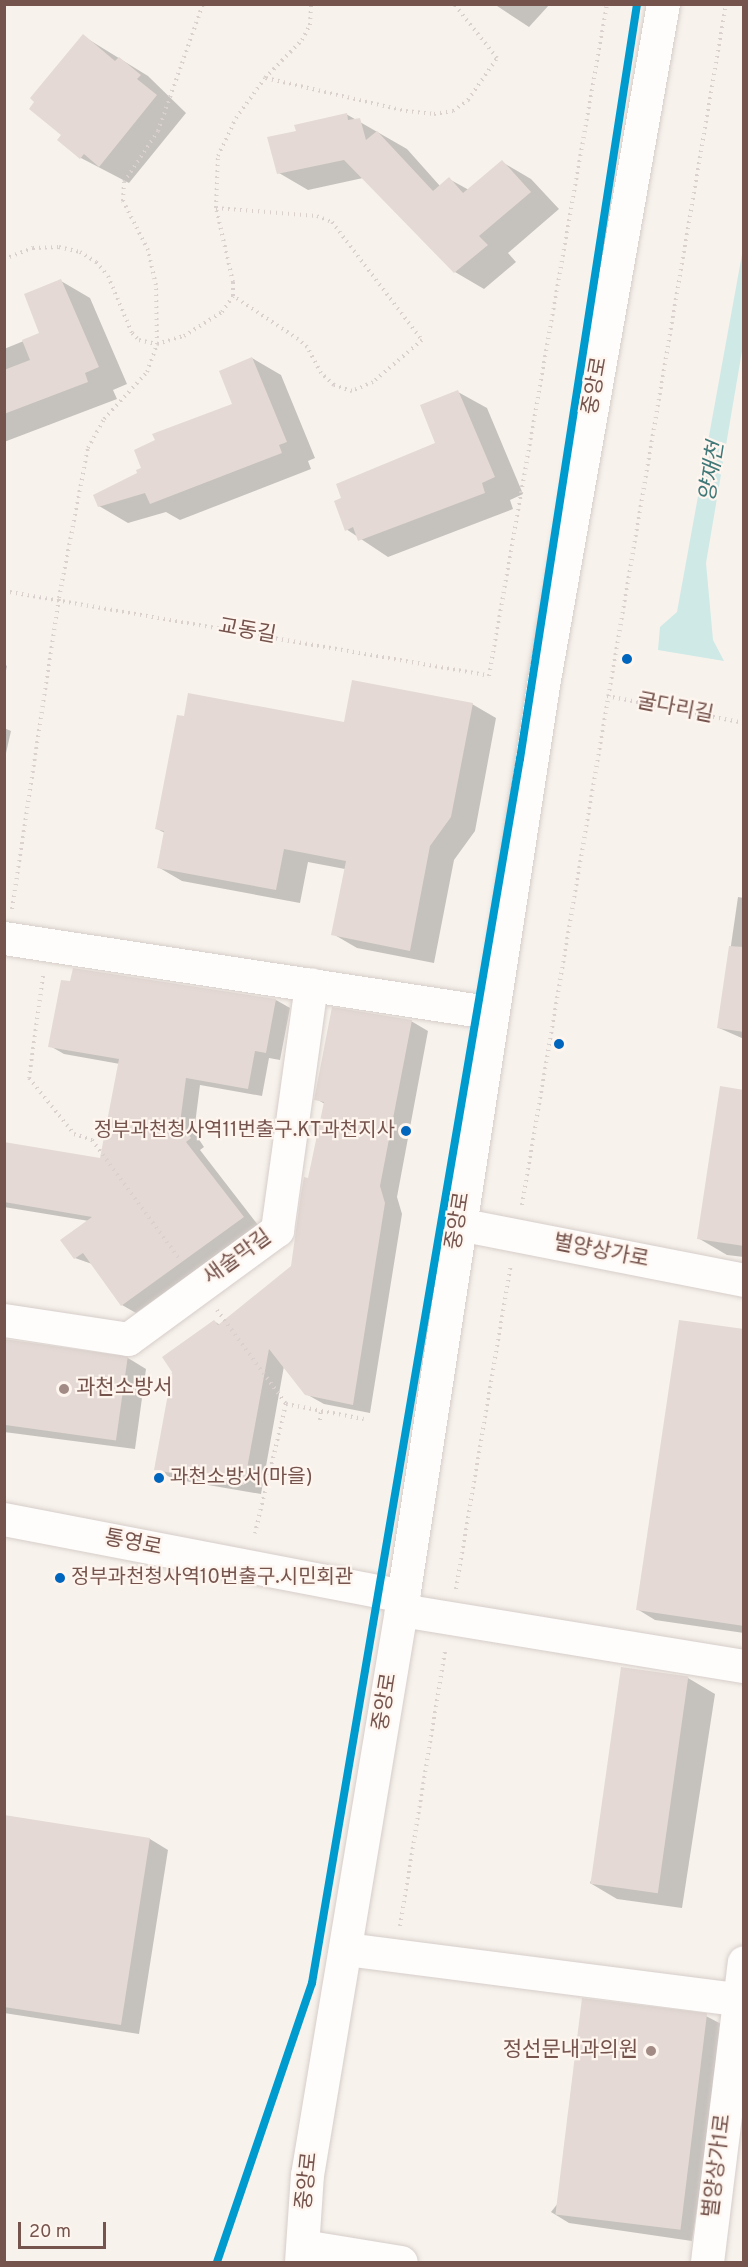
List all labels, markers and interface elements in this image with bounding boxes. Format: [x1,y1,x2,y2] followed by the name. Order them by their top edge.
[579,355,613,417] street label: 중앙로
[695,440,731,504] water label: 양재천
[216,615,278,649] street label: 교동길
[621,653,633,665] unlabelled marker
[635,689,715,729] street label: 굴다리길
[553,1038,565,1050] unlabelled marker
[94,1119,395,1143] place label: 정부과천청사역11번출구.KT과천지사
[400,1125,412,1137] marker: 정부과천청사역11번출구.KT과천지사
[442,1190,476,1252] street label: 중앙로
[199,1225,277,1291] street label: 새술막길
[551,1230,651,1274] street label: 별양상가로
[76,1376,173,1402] place label: 과천소방서
[57,1382,71,1396] marker: 과천소방서
[170,1466,313,1490] place label: 과천소방서(마을)
[153,1472,165,1484] marker: 과천소방서(마을)
[102,1526,164,1562] street label: 통영로
[71,1566,353,1590] place label: 정부과천청사역10번출구.시민회관
[54,1572,66,1584] marker: 정부과천청사역10번출구.시민회관
[369,1671,403,1733] street label: 중앙로
[503,2038,638,2064] place label: 정선문내과의원
[642,2042,660,2060] marker: 정선문내과의원
[699,2113,737,2219] street label: 별양상가1로
[292,2151,324,2211] street label: 중앙로
[21,2210,110,2248] scale bar
[29,2221,71,2244] text: 20 m

